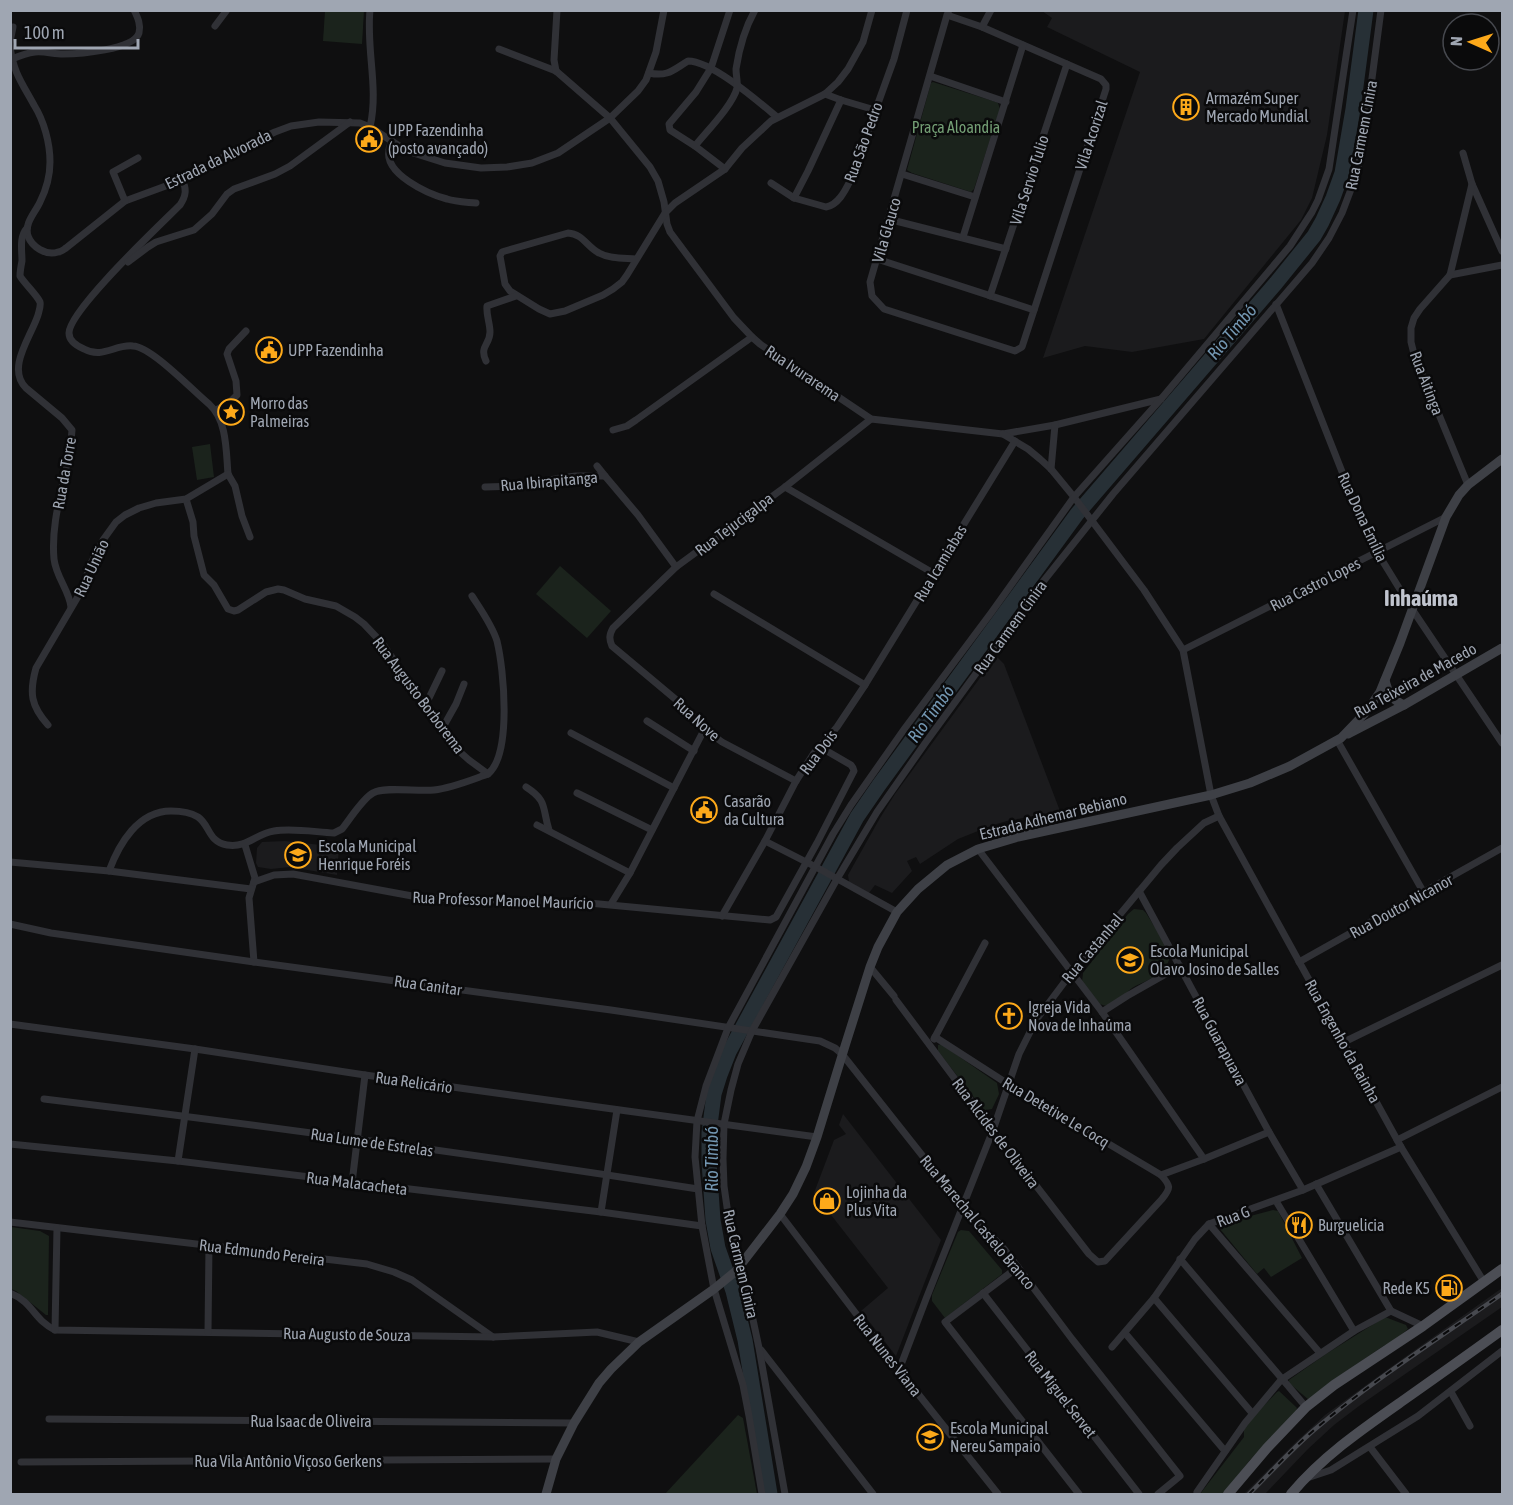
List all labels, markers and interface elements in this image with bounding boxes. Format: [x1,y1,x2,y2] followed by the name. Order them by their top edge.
[15,12,138,50] scale bar
[1441,12,1501,72] north arrow
[24,22,65,43] text: 100 m
[1447,36,1465,46] text: N
[1342,79,1380,191] street label: Rua Carmem Cinira
[1206,89,1309,125] place label: Armazém Super Mercado Mundial
[1171,92,1201,122] building icon: Armazém Super Mercado Mundial
[1071,97,1111,172] street label: Vila Acorizal
[840,99,886,185] street label: Rua São Pedro
[912,118,1000,137] park label: Praça Aloandia
[388,121,488,158] place label: UPP Fazendinha (posto avançado)
[354,124,384,154] public building icon: UPP Fazendinha (posto avançado)
[162,125,274,193] street label: Estrada da Alvorada
[1006,133,1052,227] street label: Vila Servio Tulio
[868,195,904,265] street label: Vila Glauco
[1202,300,1261,364] water label: Rio Timbó
[254,335,284,365] public building icon: UPP Fazendinha
[288,341,384,359] place label: UPP Fazendinha
[762,341,844,405] street label: Rua Ivurarema
[1406,349,1447,418] street label: Rua Aitinga
[250,394,310,430] place label: Morro das Palmeiras
[216,397,246,427] place icon: Morro das Palmeiras
[49,436,79,510] street label: Rua da Torre
[500,468,598,495] street label: Rua Ibirapitanga
[1334,469,1392,565] street label: Rua Dona Emília
[691,489,777,560] street label: Rua Tejucigalpa
[910,521,970,605] street label: Rua Icamiabas
[70,536,112,600] street label: Rua União
[1267,553,1364,615] street label: Rua Castro Lopes
[970,577,1050,677] street label: Rua Carmem Cinira
[1384,585,1458,611] district label: Inhaúma
[369,633,469,757] street label: Rua Augusto Borborema
[1351,639,1479,721] street label: Rua Teixeira de Macedo
[903,681,958,746] water label: Rio Timbó
[670,694,724,744] street label: Rua Nove
[795,726,841,778] street label: Rua Dois
[977,789,1129,843] street label: Estrada Adhemar Bebiano
[724,792,785,828] place label: Casarão da Cultura
[689,795,719,825] public building icon: Casarão da Cultura
[318,837,417,874] place label: Escola Municipal Henrique Foréis
[283,840,313,870] school or university icon: Escola Municipal Henrique Foréis
[1346,870,1456,942] street label: Rua Doutor Nicanor
[412,888,594,912] street label: Rua Professor Manoel Maurício
[1058,909,1127,986] street label: Rua Castanhal
[1150,942,1279,978] place label: Escola Municipal Olavo Josino de Salles
[1115,945,1145,975] school or university icon: Escola Municipal Olavo Josino de Salles
[393,971,463,999] street label: Rua Canitar
[1301,976,1384,1106] street label: Rua Engenho da Rainha
[1188,994,1251,1089] street label: Rua Guarapuava
[1028,998,1132,1034] place label: Igreja Vida Nova de Inhaúma
[994,1001,1024,1031] church icon: Igreja Vida Nova de Inhaúma
[374,1068,454,1096] street label: Rua Relicário
[999,1073,1113,1152] street label: Rua Detetive Le Cocq
[949,1074,1043,1192] street label: Rua Alcides de Oliveira
[310,1124,435,1160] street label: Rua Lume de Estrelas
[701,1126,722,1192] water label: Rio Timbó
[917,1151,1039,1293] street label: Rua Marechal Castelo Branco
[306,1168,408,1198] street label: Rua Malacacheta
[846,1183,907,1219] place label: Lojinha da Plus Vita
[812,1186,842,1216] shop icon: Lojinha da Plus Vita
[1214,1202,1252,1230] street label: Rua G
[720,1208,762,1320] street label: Rua Carmem Cinira
[1284,1210,1314,1240] restaurant icon: Burguelicia
[1318,1216,1384,1235] place label: Burguelicia
[198,1235,326,1269] street label: Rua Edmundo Pereira
[1434,1273,1464,1303] fuel station icon: Rede K5
[1382,1279,1430,1297] place label: Rede K5
[850,1310,926,1400] street label: Rua Nunes Viana
[283,1324,411,1345] street label: Rua Augusto de Souza
[1021,1347,1101,1442] street label: Rua Miguel Servet
[250,1412,372,1430] street label: Rua Isaac de Oliveira
[950,1419,1049,1456] place label: Escola Municipal Nereu Sampaio
[915,1422,945,1452] school or university icon: Escola Municipal Nereu Sampaio
[194,1452,382,1471] street label: Rua Vila Antônio Viçoso Gerkens

